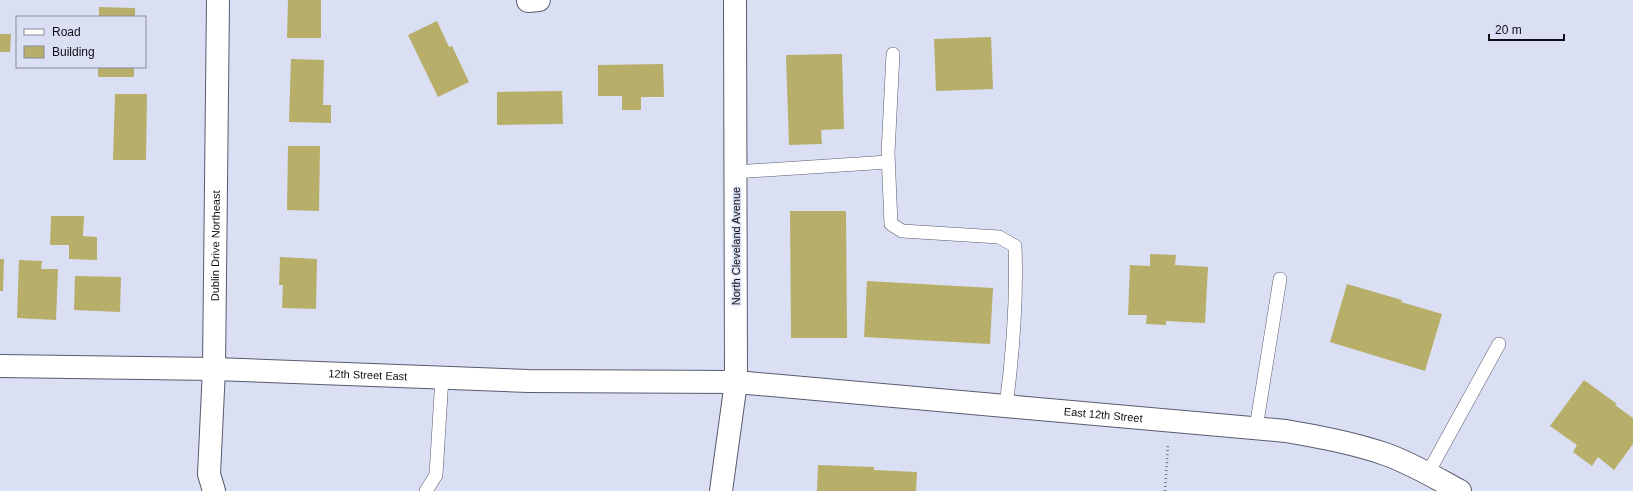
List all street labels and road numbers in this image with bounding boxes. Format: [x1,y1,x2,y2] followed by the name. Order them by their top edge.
[730,187,742,305] street label: North Cleveland Avenue
[209,190,222,301] street label: Dublin Drive Northeast
[328,367,408,382] street label: 12th Street East
[1063,405,1143,424] street label: East 12th Street

